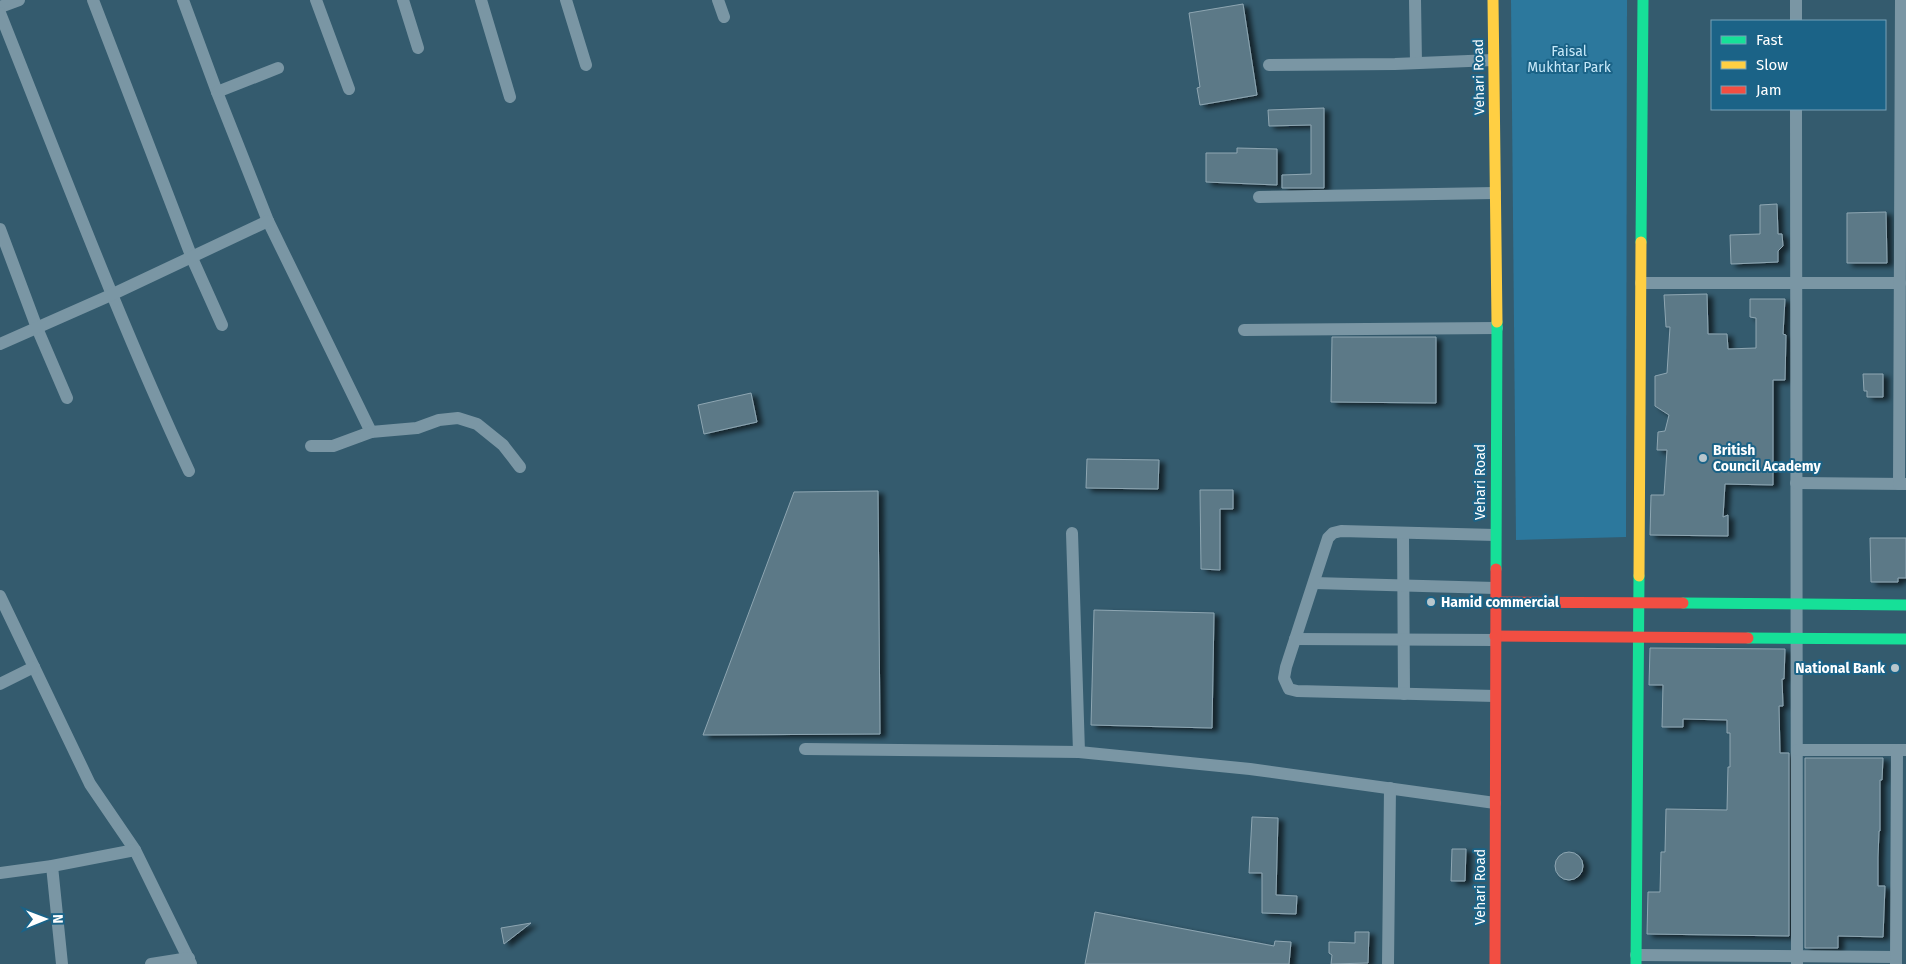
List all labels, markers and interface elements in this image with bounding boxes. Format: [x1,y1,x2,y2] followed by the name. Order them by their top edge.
[1711,20,1886,110] legend
[1756,31,1783,49] text: Fast
[1470,39,1488,115] street label: Vehari Road
[1527,43,1612,76] park label: Faisal Mukhtar Park
[1756,56,1788,74] text: Slow
[1756,81,1782,99] text: Jam
[1713,442,1822,475] place label: British Council Academy
[1472,444,1489,520] street label: Vehari Road
[1697,452,1709,464] marker: British Council Academy
[1441,594,1560,611] place label: Hamid commercial
[1425,596,1437,608] marker: Hamid commercial
[1795,660,1885,677] place label: National Bank
[1889,662,1901,674] marker: National Bank
[1472,849,1489,925] street label: Vehari Road
[20,894,70,944] north arrow
[49,914,66,924] text: N

